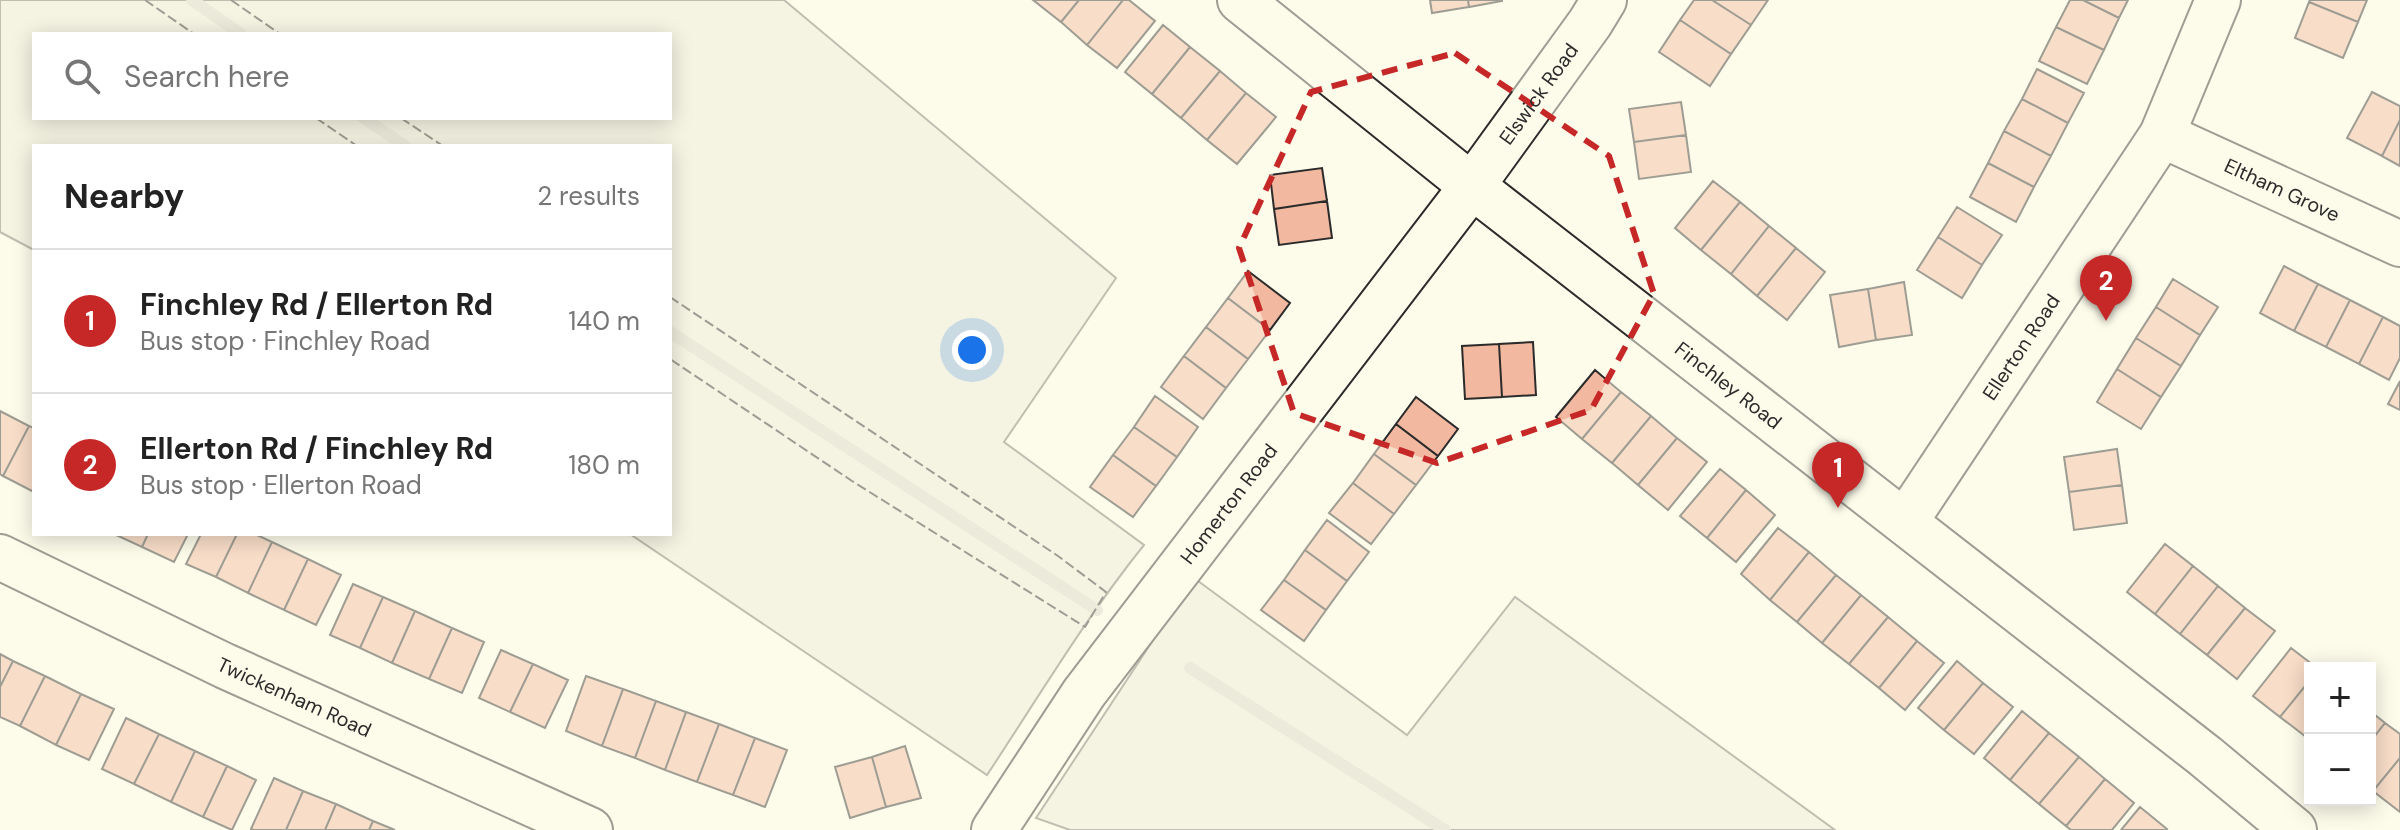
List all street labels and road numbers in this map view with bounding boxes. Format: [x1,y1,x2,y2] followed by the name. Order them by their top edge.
[1493,38,1584,150] street label: Elswick Road
[2220,152,2344,228] street label: Eltham Grove
[1977,289,2066,405] street label: Ellerton Road
[1670,336,1787,435] street label: Finchley Road
[1174,438,1283,569] street label: Homerton Road
[213,651,375,743] street label: Twickenham Road

